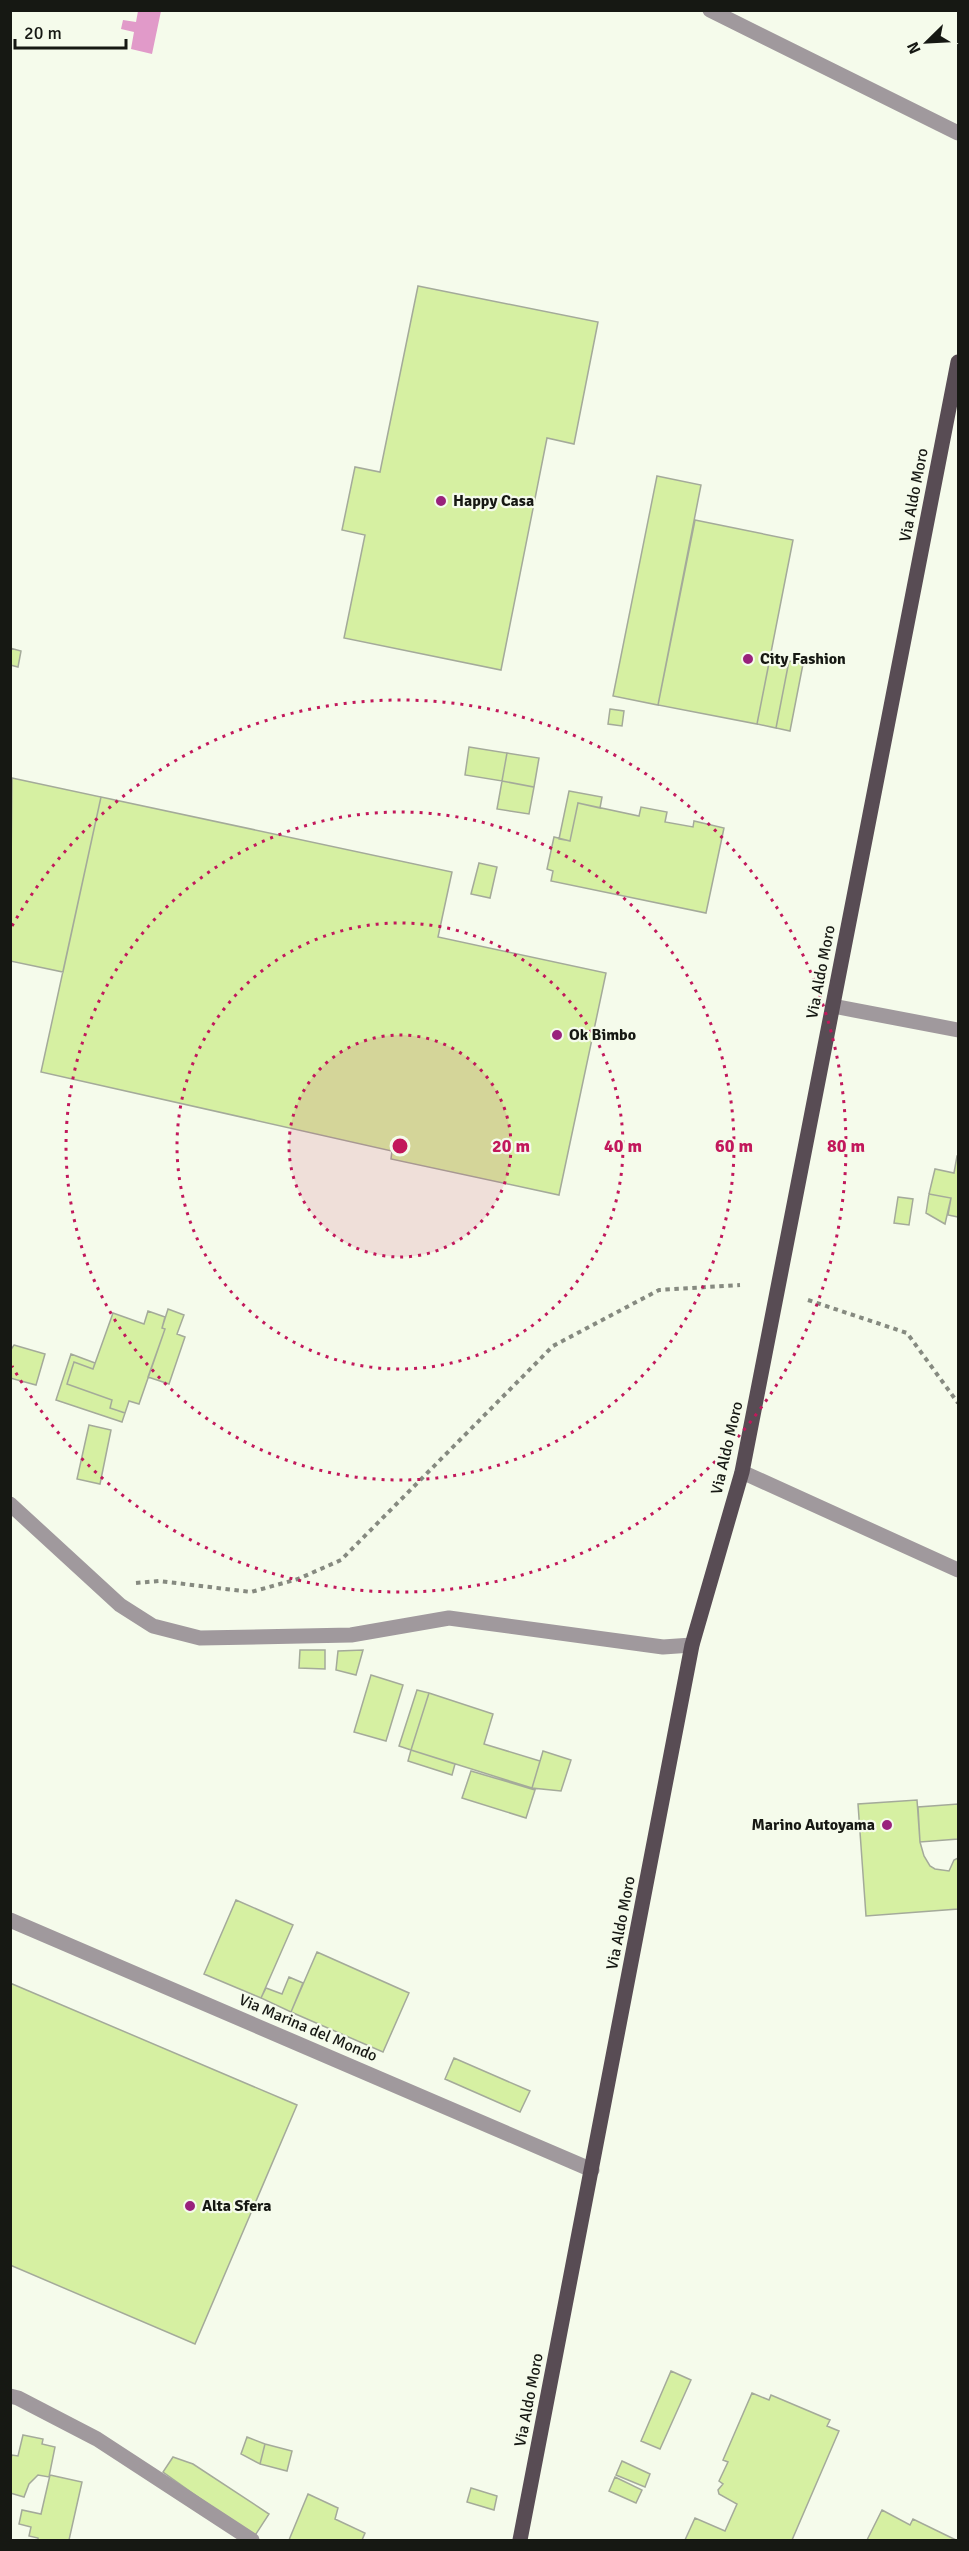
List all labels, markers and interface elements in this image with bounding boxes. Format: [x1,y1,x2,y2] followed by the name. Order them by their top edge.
[15,12,126,50] scale bar
[897,12,957,72] north arrow
[24,22,62,44] text: 20 m
[903,39,926,57] text: N
[895,447,933,543] street label: Via Aldo Moro
[453,491,534,511] place label: Happy Casa
[434,494,448,508] marker: Happy Casa
[760,649,846,669] place label: City Fashion
[741,652,755,666] marker: City Fashion
[802,924,840,1020] street label: Via Aldo Moro
[569,1025,636,1045] place label: Ok Bimbo
[550,1028,564,1042] marker: Ok Bimbo
[492,1135,530,1157] text: 20 m
[604,1135,642,1157] text: 40 m
[715,1135,753,1157] text: 60 m
[827,1135,865,1157] text: 80 m
[390,1136,410,1156] centre of rings
[707,1400,747,1496] street label: Via Aldo Moro
[751,1815,875,1835] place label: Marino Autoyama
[880,1818,894,1832] marker: Marino Autoyama
[602,1875,640,1971] street label: Via Aldo Moro
[236,1990,380,2066] street label: Via Marina del Mondo
[202,2196,272,2216] place label: Alta Sfera
[183,2199,197,2213] marker: Alta Sfera
[510,2352,548,2448] street label: Via Aldo Moro

